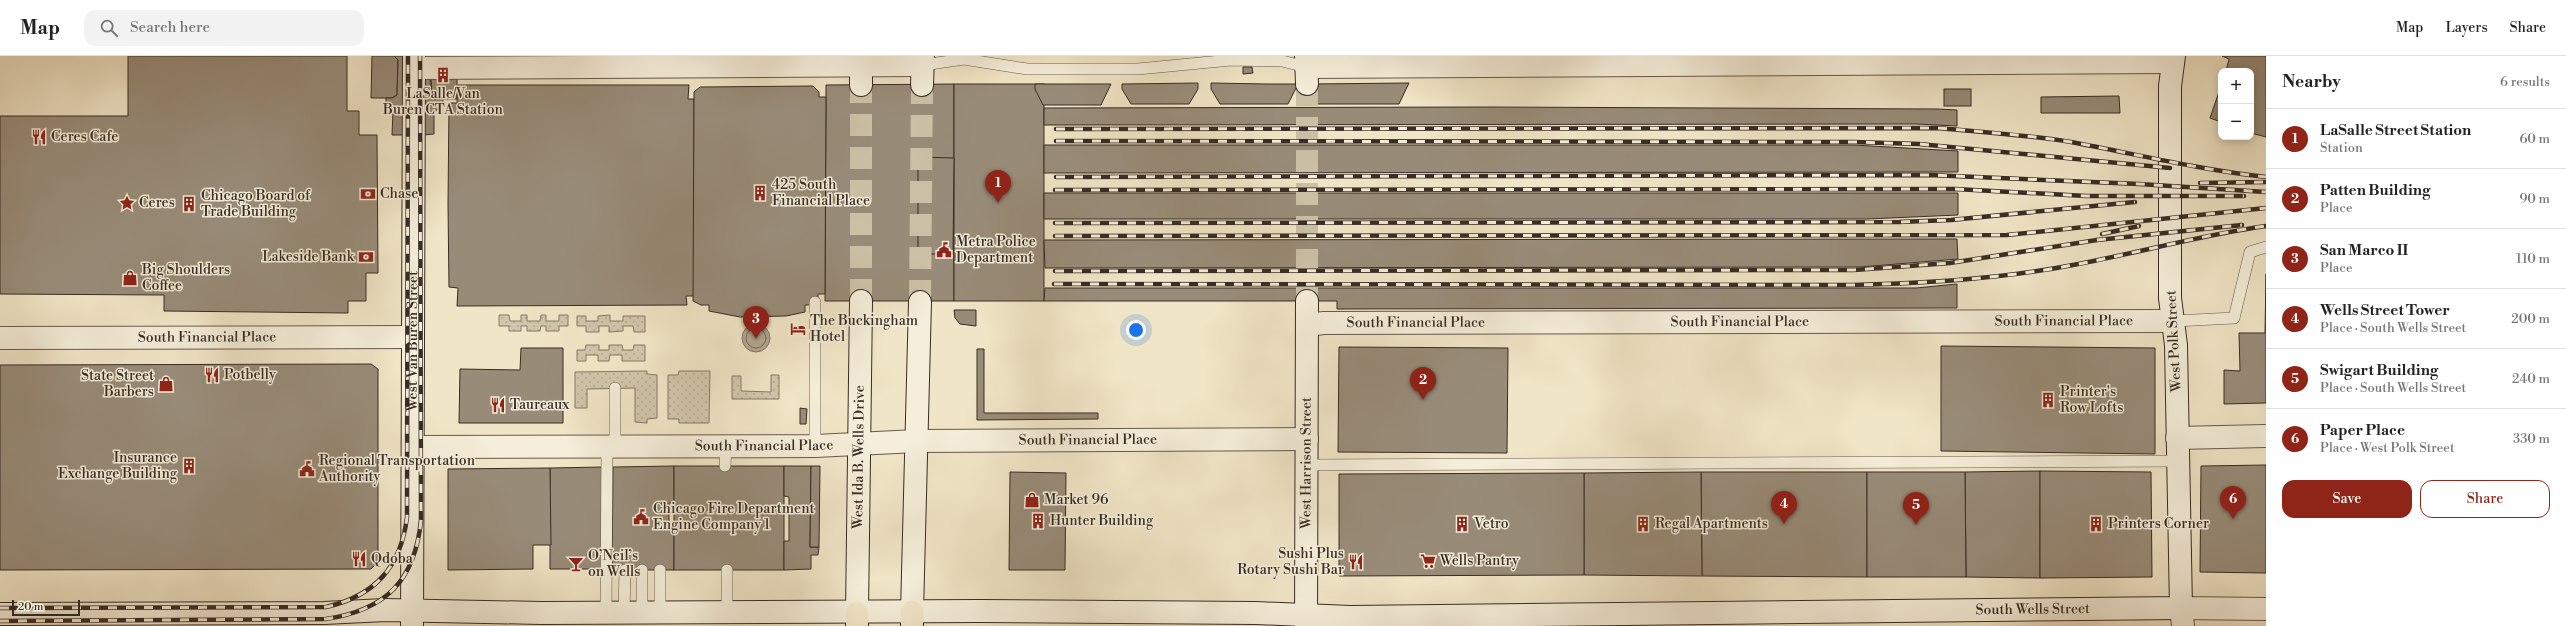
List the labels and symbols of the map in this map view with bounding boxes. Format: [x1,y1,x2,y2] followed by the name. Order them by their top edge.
[434,66,452,84] building icon: LaSalle/Van Buren CTA Station
[382,85,504,119] place label: LaSalle/Van Buren CTA Station
[30,128,48,146] restaurant icon: Ceres Cafe
[51,128,118,146] place label: Ceres Cafe
[985,170,1011,203] pin: 1
[772,176,870,210] place label: 425 South Financial Place
[751,184,769,202] building icon: 425 South Financial Place
[359,185,377,203] bank icon: Chase
[380,185,418,203] place label: Chase
[201,187,311,221] place label: Chicago Board of Trade Building
[118,194,136,212] place icon: Ceres
[139,194,175,212] place label: Ceres
[180,195,198,213] building icon: Chicago Board of Trade Building
[956,233,1036,267] place label: Metra Police Department
[935,241,953,259] public building icon: Metra Police Department
[262,248,355,266] place label: Lakeside Bank
[357,248,375,266] bank icon: Lakeside Bank
[141,261,230,295] place label: Big Shoulders Coffee
[121,269,139,287] shop icon: Big Shoulders Coffee
[404,271,422,412] street label: West Van Buren Street
[2162,290,2186,393] street label: West Polk Street
[743,306,769,339] pin: 3
[810,312,918,346] place label: The Buckingham Hotel
[1995,312,2133,330] street label: South Financial Place
[1671,313,1809,331] street label: South Financial Place
[1347,314,1485,332] street label: South Financial Place
[789,320,807,338] hotel icon: The Buckingham Hotel
[1126,320,1146,340] your location
[138,328,276,347] street label: South Financial Place
[203,366,221,384] restaurant icon: Potbelly
[224,366,276,384] place label: Potbelly
[81,367,154,401] place label: State Street Barbers
[1410,367,1436,400] pin: 2
[157,375,175,393] shop icon: State Street Barbers
[2060,383,2123,417] place label: Printer's Row Lofts
[849,385,869,530] street label: West Ida B. Wells Drive
[2039,391,2057,409] building icon: Printer's Row Lofts
[489,396,507,414] restaurant icon: Taureaux
[510,396,570,414] place label: Taureaux
[1297,397,1316,530] street label: West Harrison Street
[1019,431,1157,449] street label: South Financial Place
[695,436,834,455] street label: South Financial Place
[58,449,178,483] place label: Insurance Exchange Building
[318,452,476,486] place label: Regional Transportation Authority
[180,457,198,475] building icon: Insurance Exchange Building
[298,460,316,478] public building icon: Regional Transportation Authority
[2220,486,2246,519] pin: 6
[1023,491,1041,509] shop icon: Market 96
[1044,491,1109,509] place label: Market 96
[1771,491,1797,524] pin: 4
[1903,492,1929,525] pin: 5
[653,500,814,534] place label: Chicago Fire Department Engine Company 1
[632,508,650,526] public building icon: Chicago Fire Department Engine Company 1
[1029,512,1047,530] building icon: Hunter Building
[1050,512,1154,530] place label: Hunter Building
[1453,515,1471,533] building icon: Vetro
[1473,515,1509,533] place label: Vetro
[1634,515,1652,533] building icon: Regal Apartments
[1655,515,1768,533] place label: Regal Apartments
[2087,515,2105,533] building icon: Printers Corner
[2108,515,2209,533] place label: Printers Corner
[1237,545,1344,579] place label: Sushi Plus Rotary Sushi Bar
[588,547,640,581] place label: O’Neil’s on Wells
[350,550,368,568] restaurant icon: Qdoba
[371,550,414,568] place label: Qdoba
[1419,552,1437,570] supermarket icon: Wells Pantry
[1439,552,1519,570] place label: Wells Pantry
[1347,553,1365,571] restaurant icon: Sushi Plus Rotary Sushi Bar
[567,555,585,573] bar icon: O’Neil’s on Wells
[12,598,80,617] scale bar
[1975,600,2090,619] street label: South Wells Street

